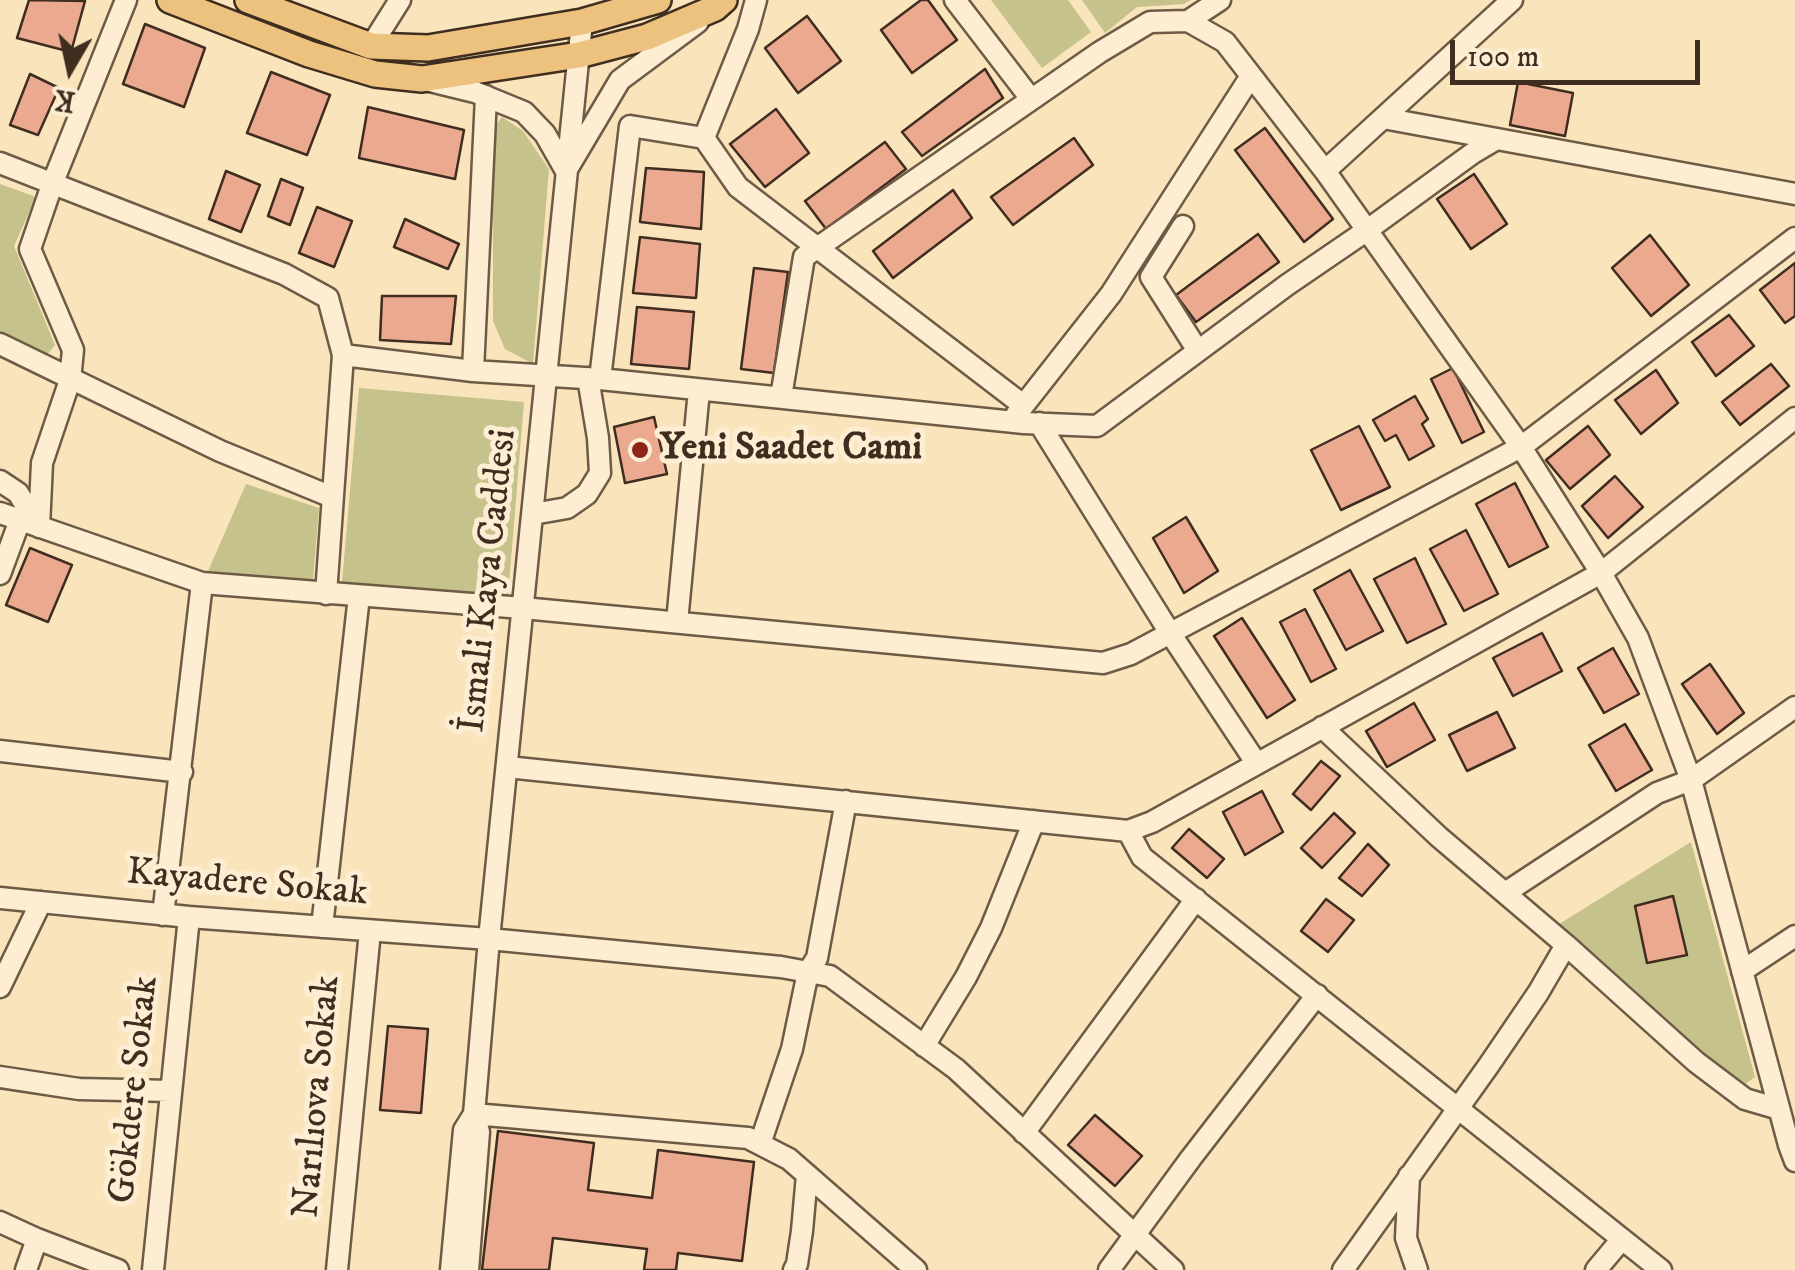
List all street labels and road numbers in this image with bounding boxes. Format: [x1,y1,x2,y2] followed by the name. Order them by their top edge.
[451,427,529,735] street label: İsmali Kaya Caddesi
[125,852,369,918] street label: Kayadere Sokak
[101,974,171,1206] street label: Gökdere Sokak
[286,974,352,1220] street label: Narılıova Sokak

